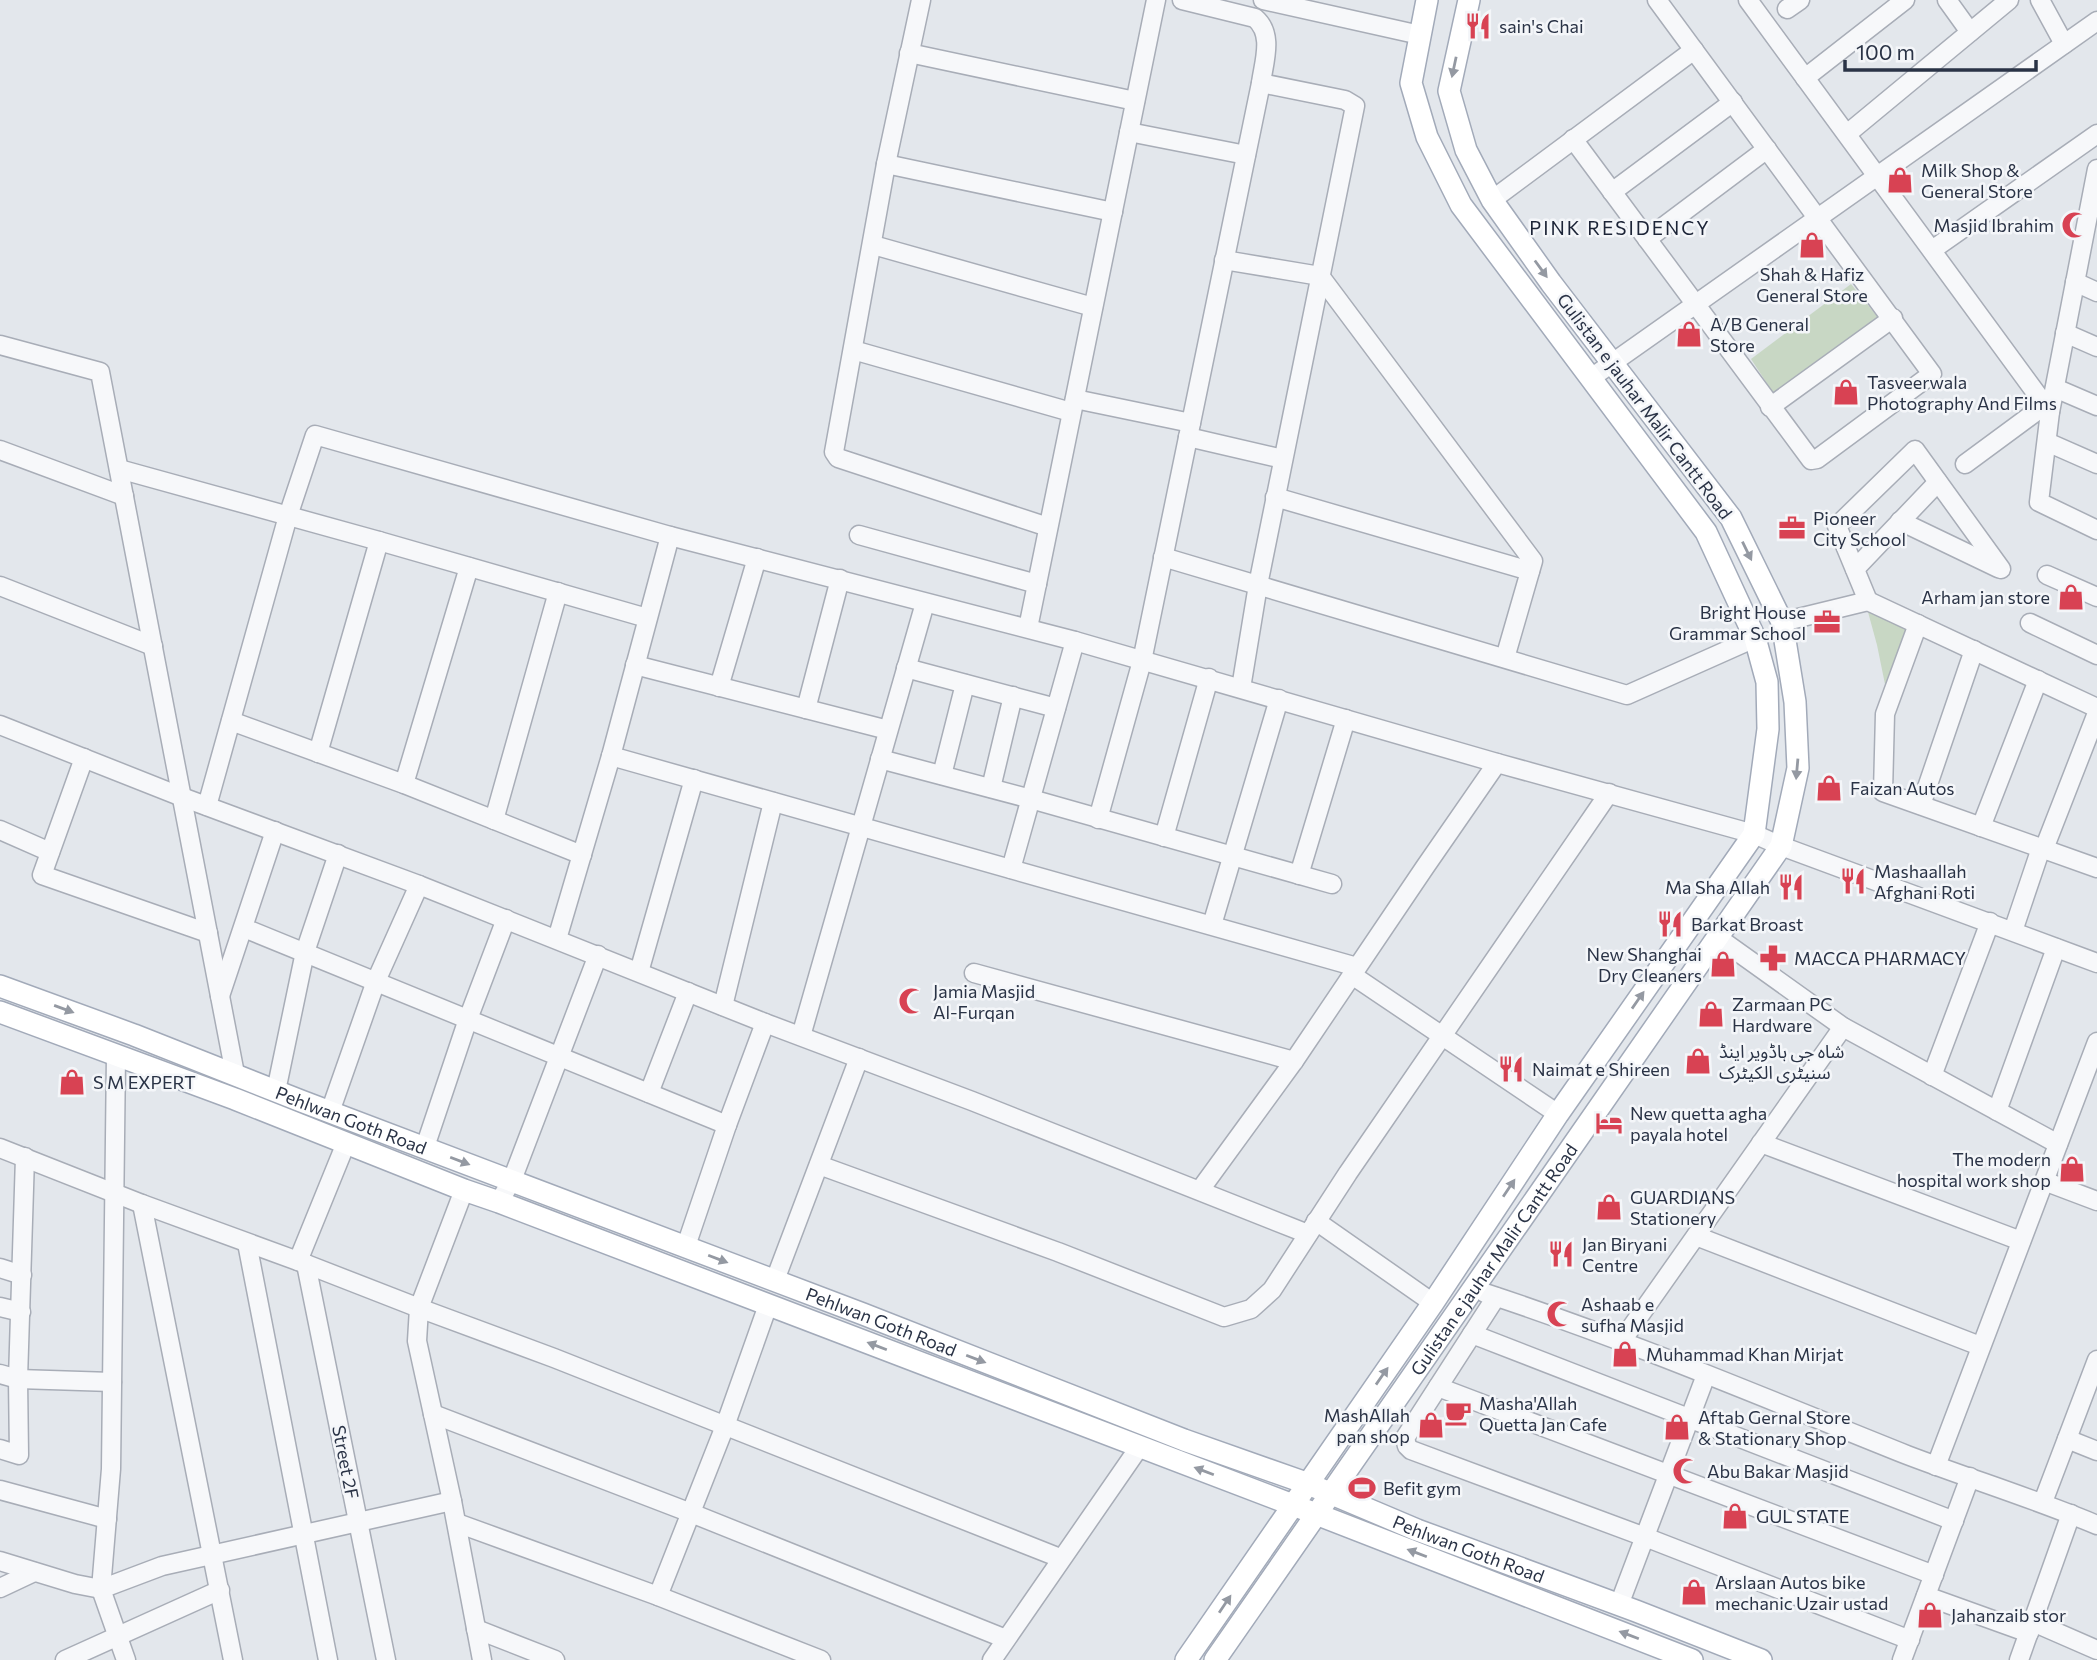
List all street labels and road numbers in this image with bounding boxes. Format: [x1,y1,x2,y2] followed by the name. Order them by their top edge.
[1553,289,1737,523] street label: Gulistan e jauhar Malir Cantt Road
[273,1081,430,1159] street label: Pehlwan Goth Road
[1405,1139,1582,1380] street label: Gulistan e jauhar Malir Cantt Road
[803,1282,960,1361] street label: Pehlwan Goth Road
[328,1423,364,1501] street label: Street 2F
[1390,1510,1547,1587] street label: Pehlwan Goth Road

